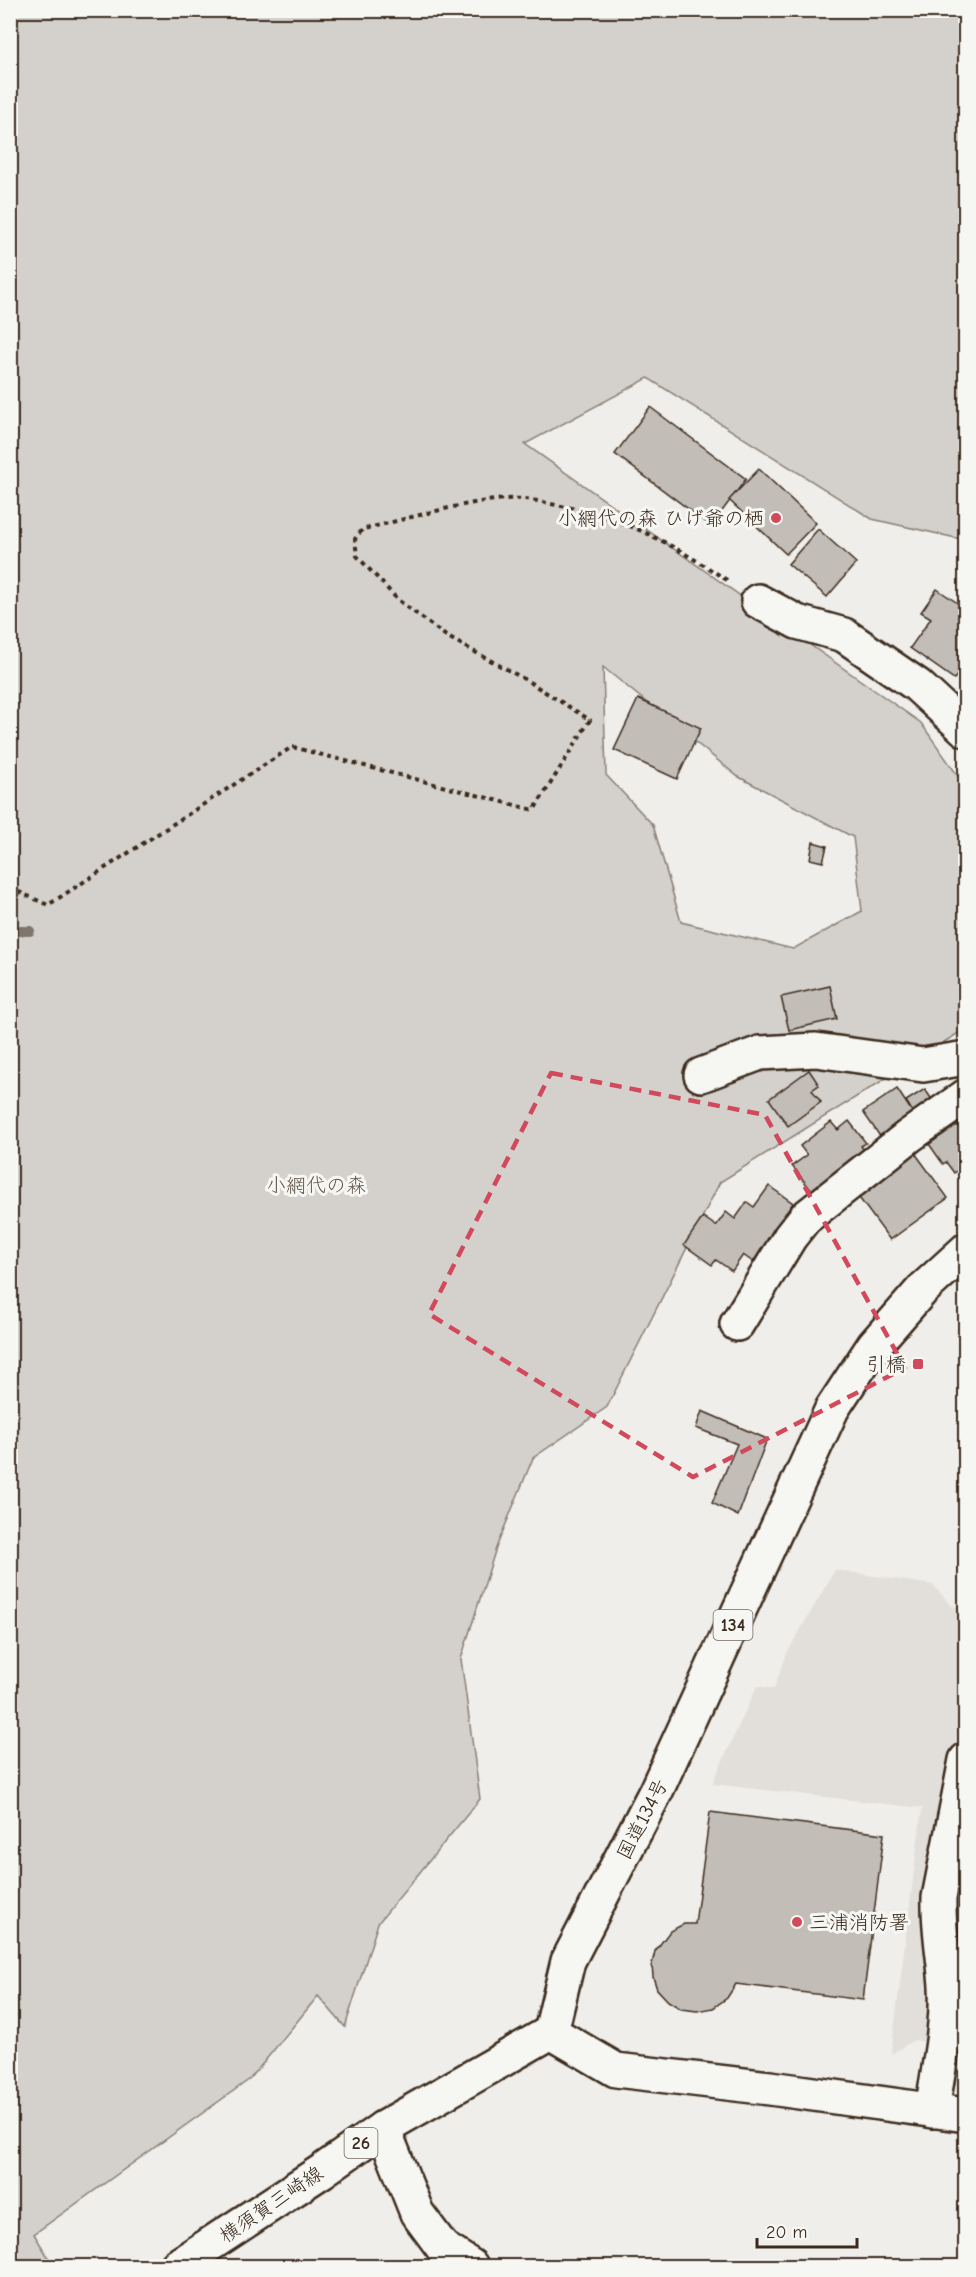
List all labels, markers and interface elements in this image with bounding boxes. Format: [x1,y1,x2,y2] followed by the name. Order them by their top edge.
[557,507,764,530] place label: 小網代の森 ひげ爺の栖
[769,511,783,525] marker: 小網代の森 ひげ爺の栖
[266,1174,366,1197] park label: 小網代の森
[866,1353,906,1376] place label: 引橋
[911,1357,925,1371] marker: 引橋
[714,1610,752,1640] road number: 134
[612,1775,673,1864] street label: 国道134号
[809,1911,909,1934] place label: 三浦消防署
[790,1915,804,1929] marker: 三浦消防署
[344,2128,378,2158] road number: 26
[215,2161,327,2248] street label: 横須賀三崎線
[757,2211,858,2249] scale bar
[766,2222,807,2243] text: 20 m

